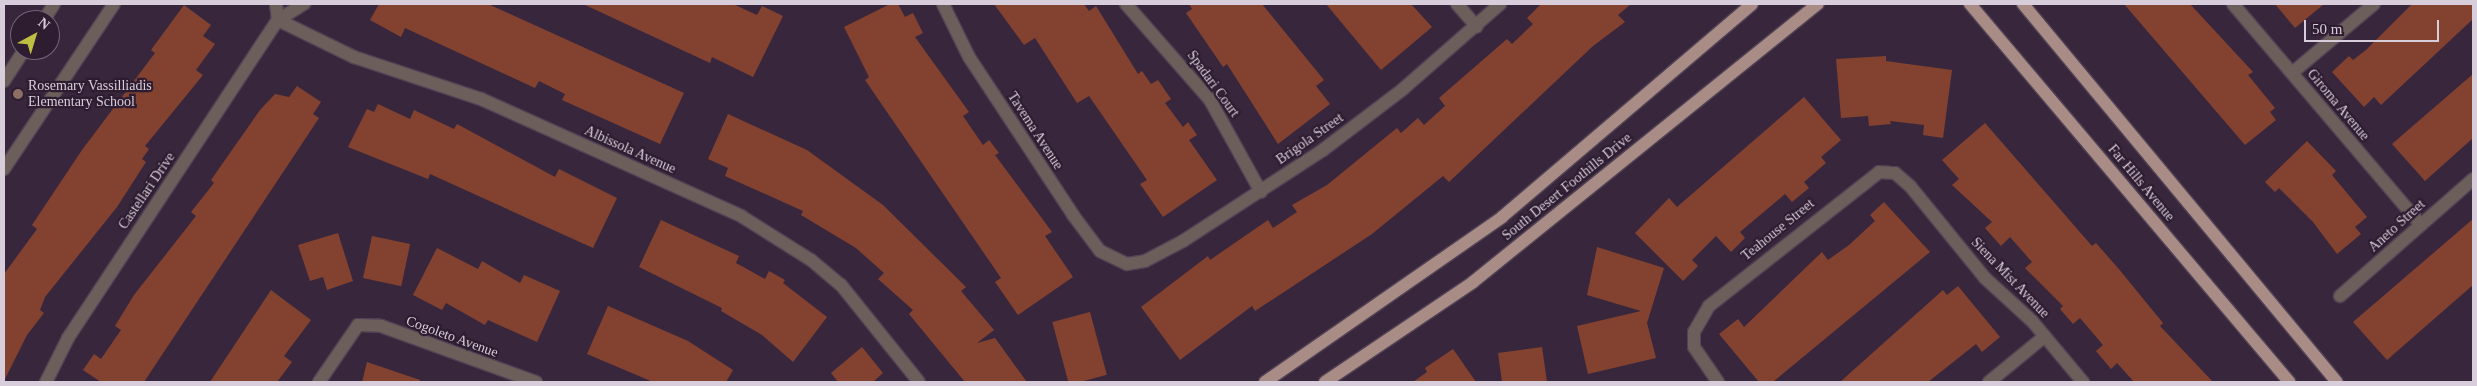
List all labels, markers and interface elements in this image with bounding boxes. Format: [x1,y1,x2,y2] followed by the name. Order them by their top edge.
[10,10,60,60] north arrow
[2307,10,2442,42] scale bar
[35,15,53,33] text: N
[2312,21,2342,37] text: 50 m
[1183,47,1243,121] street label: Spadari Court
[2303,66,2373,144] street label: Giroma Avenue
[28,78,152,110] place label: Rosemary Vassilliadis Elementary School
[12,88,24,100] marker: Rosemary Vassilliadis Elementary School
[1003,89,1067,173] street label: Tavema Avenue
[1273,110,1347,168] street label: Brigola Street
[581,122,679,178] street label: Albissola Avenue
[1499,130,1635,244] street label: South Desert Foothills Drive
[2104,141,2178,225] street label: Far Hills Avenue
[115,149,179,233] street label: Castellari Drive
[1738,196,1818,264] street label: Teahouse Street
[2365,196,2429,256] street label: Aneto Street
[1967,234,2053,322] street label: Siena Mist Avenue
[403,312,501,362] street label: Cogoleto Avenue

